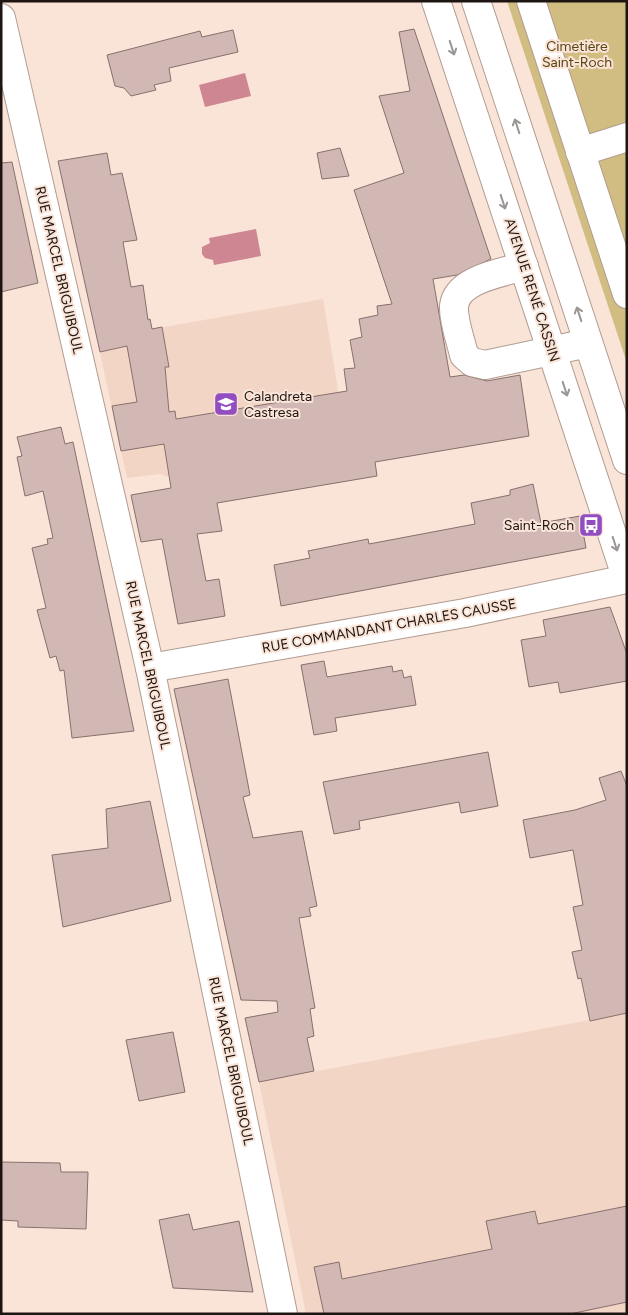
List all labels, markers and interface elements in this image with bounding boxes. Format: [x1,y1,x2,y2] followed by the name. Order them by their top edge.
[542,38,612,71] park label: Cimetière Saint-Roch
[447,39,457,55] one-way arrow
[512,119,522,135] one-way arrow
[31,184,87,356] street label: RUE MARCEL BRIGUIBOUL
[498,194,508,210] one-way arrow
[501,216,563,364] street label: AVENUE RENÉ CASSIN
[574,307,583,322] one-way arrow
[560,381,570,397] one-way arrow
[244,388,312,421] place label: Calandreta Castresa
[213,391,239,417] school or university icon: Calandreta Castresa
[578,512,604,538] bus stop icon: Saint-Roch
[504,517,574,534] place label: Saint-Roch
[611,535,621,551] one-way arrow
[122,579,174,751] street label: RUE MARCEL BRIGUIBOUL
[261,595,517,657] street label: RUE COMMANDANT CHARLES CAUSSE
[205,975,257,1147] street label: RUE MARCEL BRIGUIBOUL

